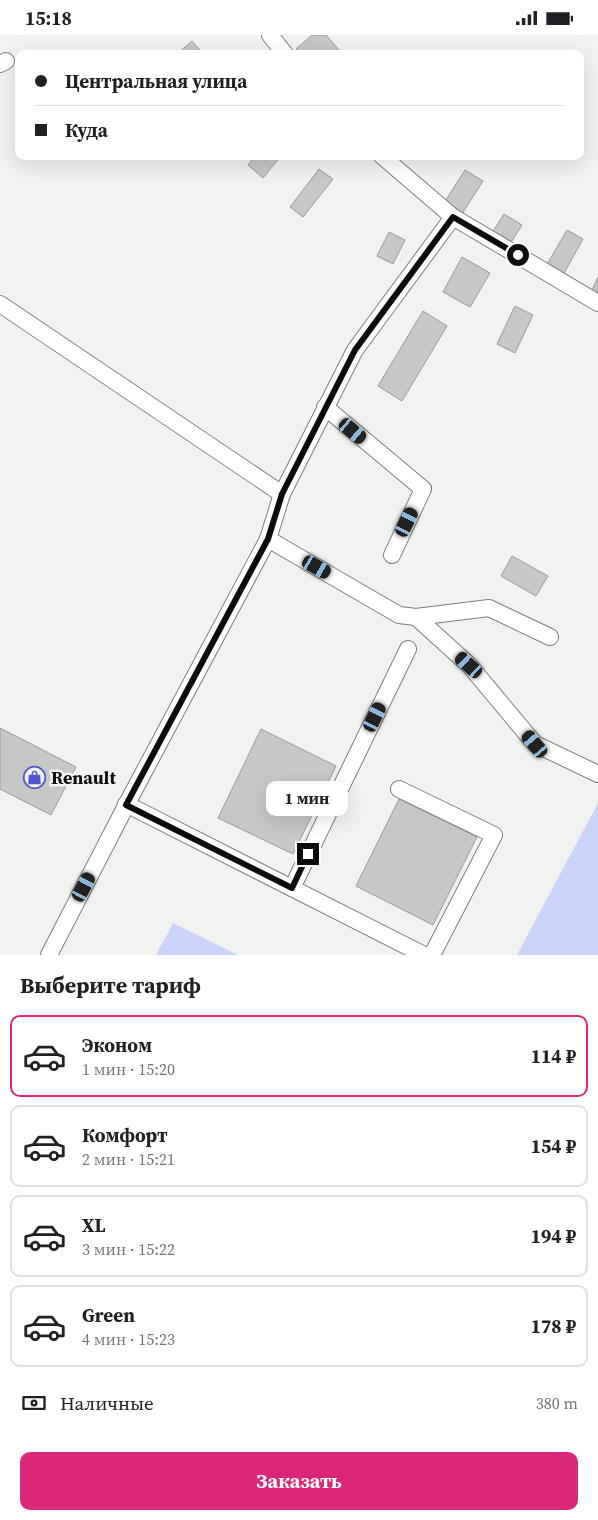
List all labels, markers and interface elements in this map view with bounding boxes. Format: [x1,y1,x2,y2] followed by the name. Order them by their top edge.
[25,5,72,31] text: 15:18
[65,68,247,94] text: Центральная улица
[65,117,108,143] text: Куда
[507,244,529,266] route start
[336,416,369,446] car
[393,505,420,539] car
[300,553,333,581] car
[452,649,485,681] car
[361,700,388,734] car
[519,728,550,760] car
[51,765,116,790] place label: Renault
[23,766,47,790] shop icon: Renault
[267,781,349,817] callout: 1 мин
[285,787,329,809] text: 1 мин
[297,843,319,865] route end
[70,870,97,904] car
[20,970,201,1000] text: Выберите тариф
[82,1032,152,1058] text: Эконом
[22,1034,67,1079] icon: car
[531,1043,576,1069] text: 114 ₽
[82,1058,175,1080] text: 1 мин · 15:20
[82,1122,168,1148] text: Комфорт
[22,1124,67,1169] icon: car
[531,1133,576,1159] text: 154 ₽
[82,1148,175,1170] text: 2 мин · 15:21
[82,1212,105,1238] text: XL
[22,1214,67,1259] icon: car
[531,1223,576,1249] text: 194 ₽
[82,1238,175,1260] text: 3 мин · 15:22
[82,1302,135,1328] text: Green
[22,1304,67,1349] icon: car
[531,1313,576,1339] text: 178 ₽
[82,1328,175,1350] text: 4 мин · 15:23
[20,1389,48,1417] icon: cash
[60,1390,154,1416] text: Наличные
[536,1392,578,1414] text: 380 m
[20,1452,578,1510] button: Заказать

